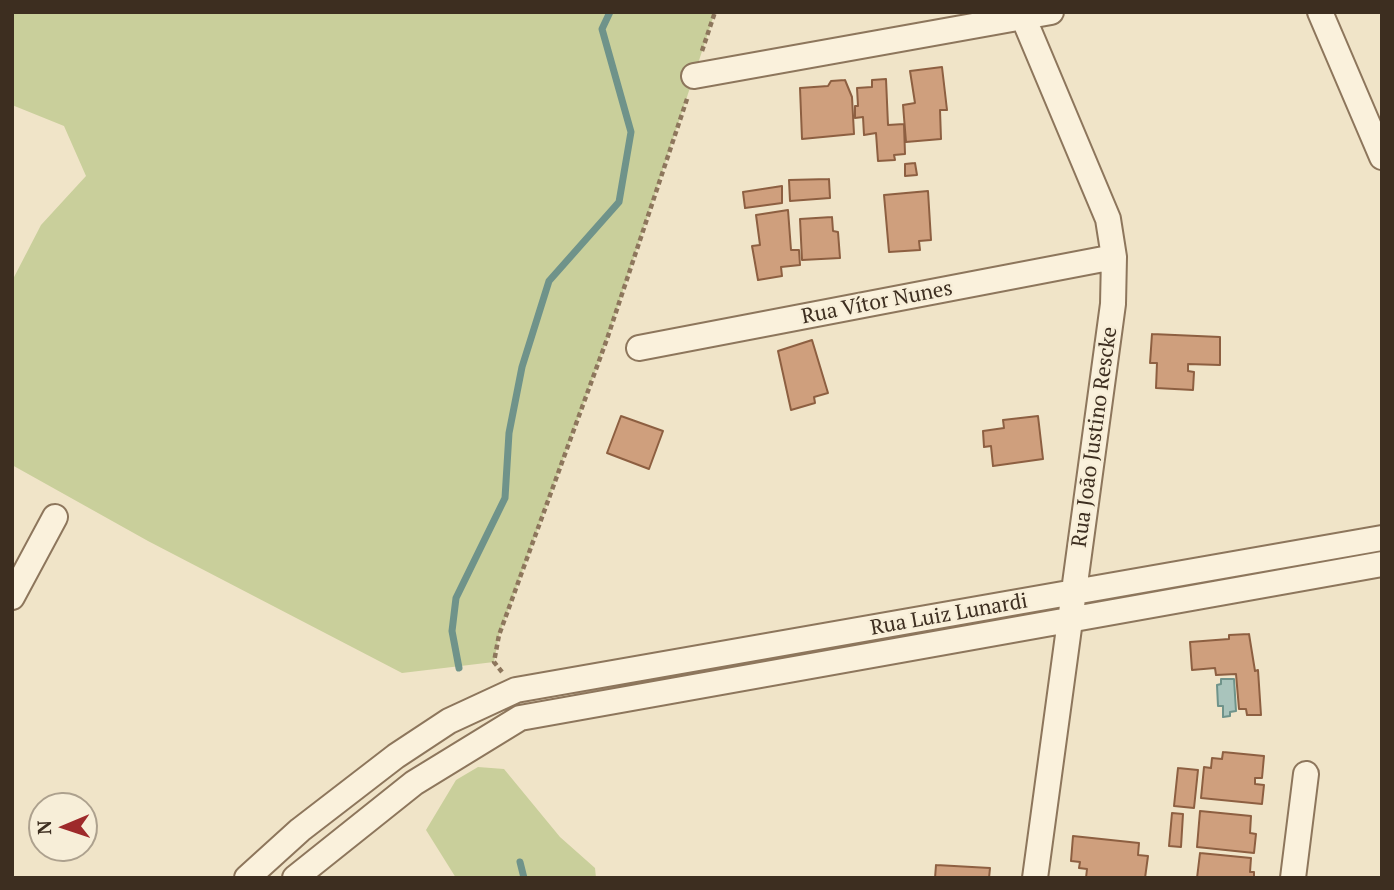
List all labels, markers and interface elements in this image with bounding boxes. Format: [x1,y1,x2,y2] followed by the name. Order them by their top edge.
[799,276,955,330] street label: Rua Vítor Nunes
[1067,325,1123,549] street label: Rua João Justino Rescke
[868,589,1030,641] street label: Rua Luiz Lunardi
[28,792,98,862] north arrow
[31,820,56,835] text: N

